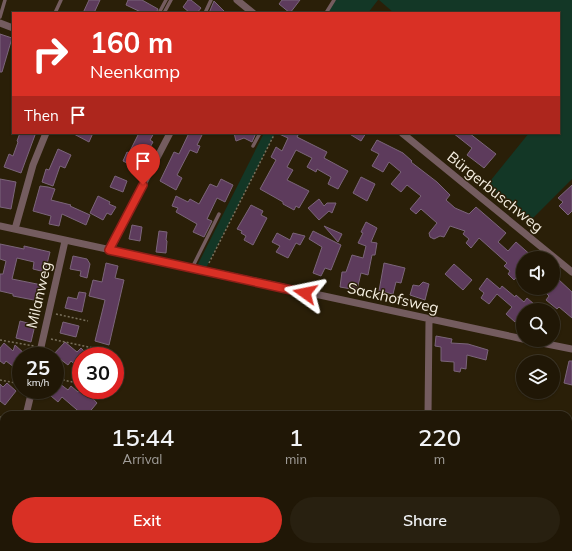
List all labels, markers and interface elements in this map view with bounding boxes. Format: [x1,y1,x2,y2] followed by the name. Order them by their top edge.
[90,25,173,60] text: 160 m
[24,28,76,80] icon: right
[90,60,180,83] text: Neenkamp
[67,104,89,126] icon: arrive
[24,106,59,125] text: Then
[126,144,160,185] pin
[443,147,547,236] street label: Bürgerbuschweg
[132,150,154,172] icon: arrive
[516,251,560,399] map controls
[516,251,560,295] button: sound
[22,260,55,330] street label: Milanweg
[284,272,326,314] position arrow
[346,278,441,317] street label: Sackhofsweg
[516,303,560,347] button: search
[72,347,124,399] speed limit sign: 30
[26,355,50,380] text: 25
[516,355,560,399] button: layers
[27,376,49,389] text: km/h
[111,422,174,452] text: 15:44
[289,422,303,452] text: 1
[418,422,461,452] text: 220
[123,451,162,467] text: Arrival
[285,451,307,467] text: min
[434,451,445,467] text: m
[12,497,282,543] button: Exit
[290,497,560,543] button: Share

